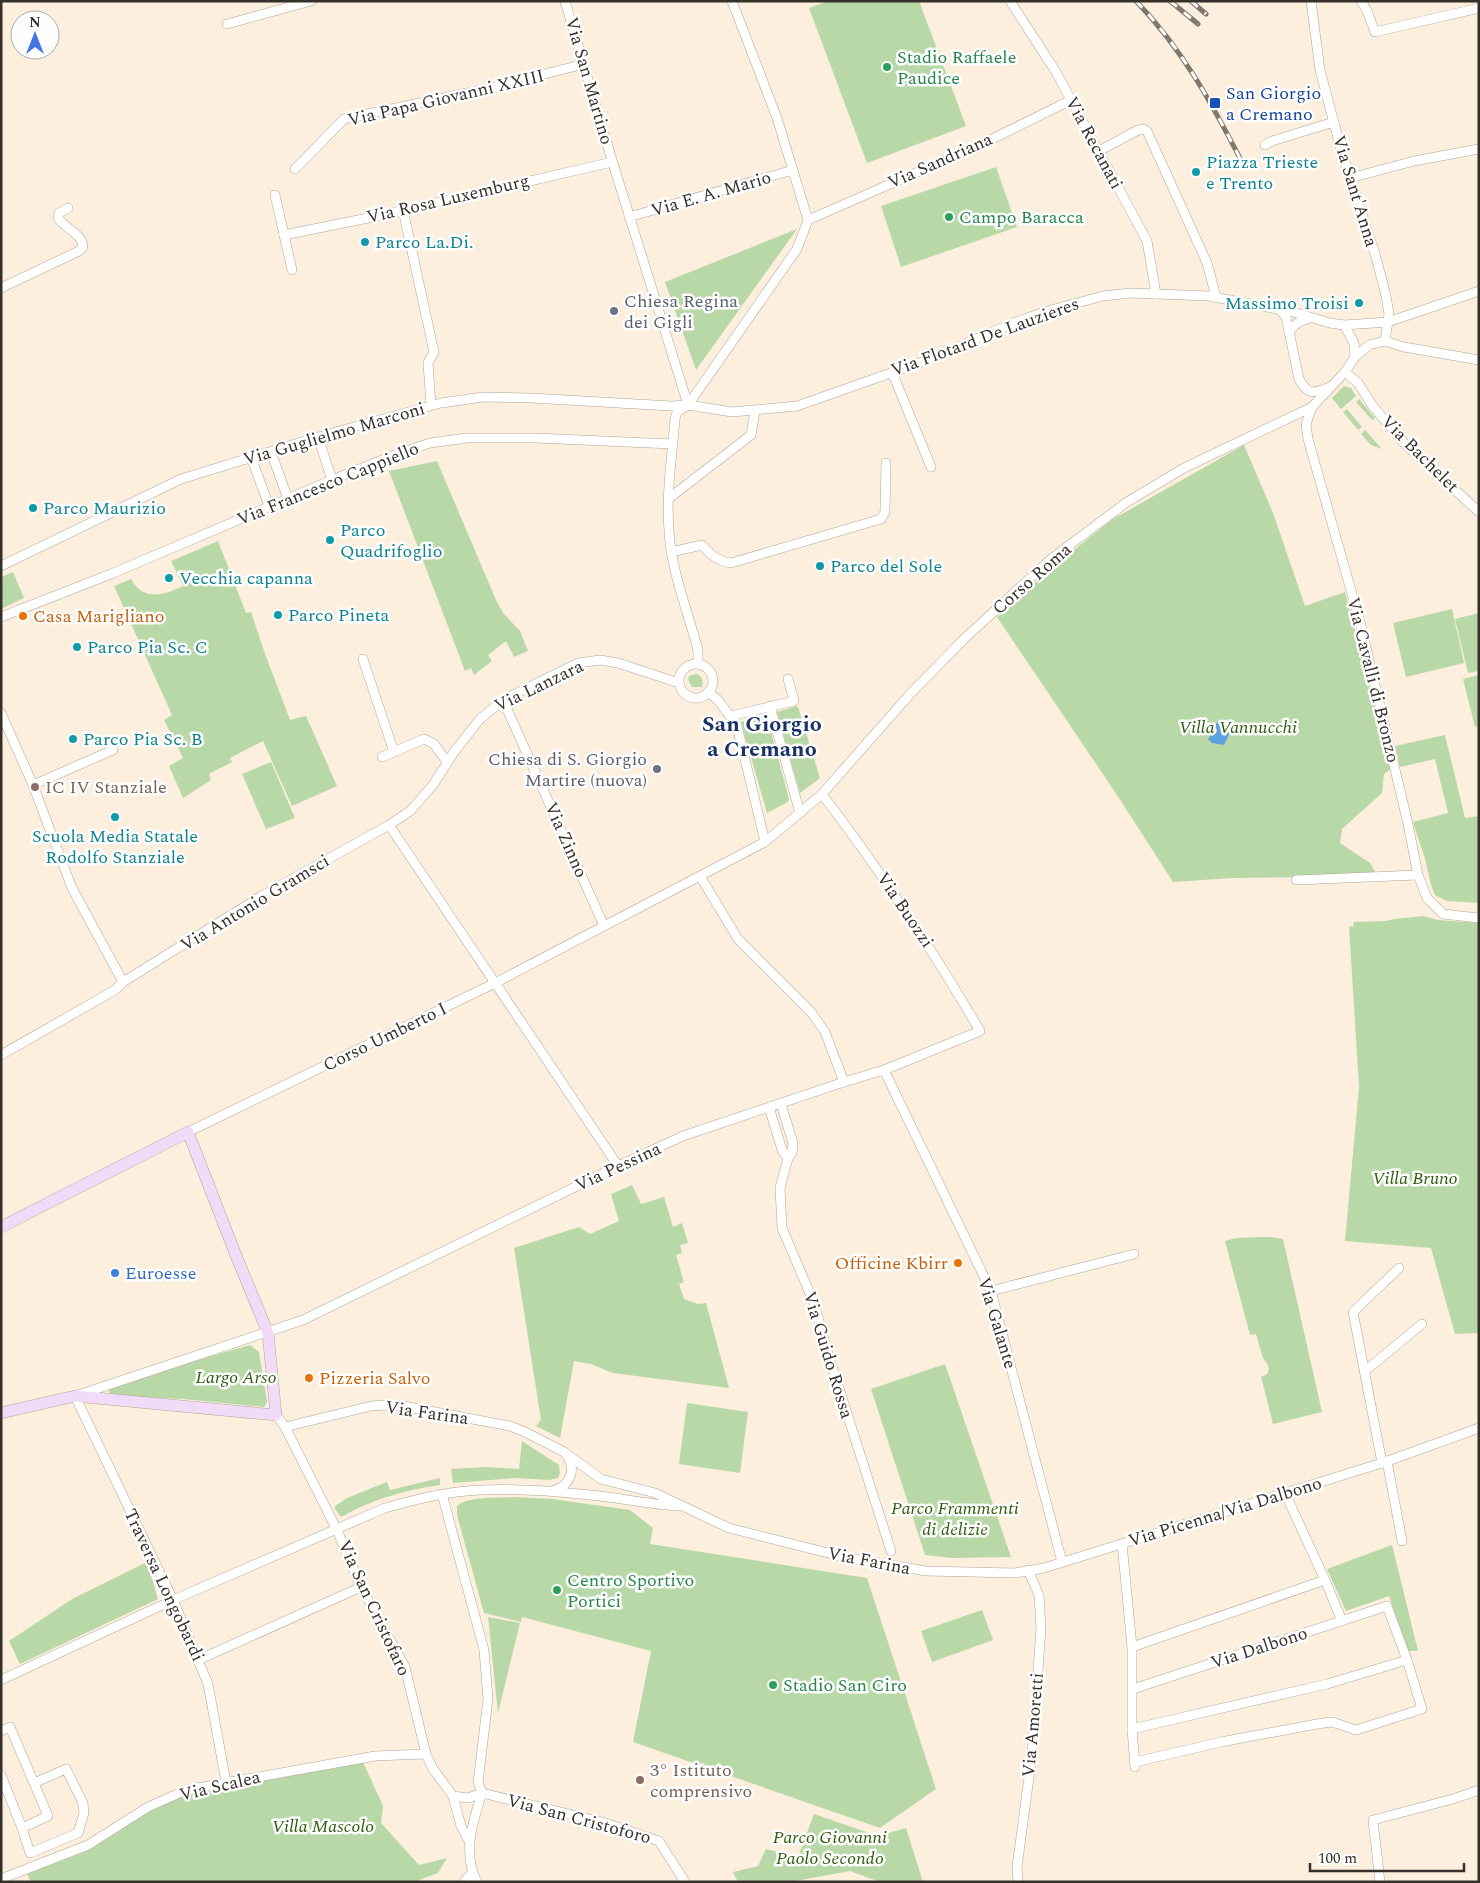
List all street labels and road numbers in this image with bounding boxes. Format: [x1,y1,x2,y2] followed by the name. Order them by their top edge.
[558,14,620,148] street label: Via San Martino
[345,62,547,134] street label: Via Papa Giovanni XXIII
[1058,92,1130,194] street label: Via Recanati
[883,126,997,196] street label: Via Sandriana
[1325,132,1385,250] street label: Via Sant'Anna
[648,164,774,224] street label: Via E. A. Mario
[364,167,532,231] street label: Via Rosa Luxemburg
[887,290,1083,384] street label: Via Flotard De Lauzieres
[240,395,428,473] street label: Via Guglielmo Marconi
[1375,409,1465,499] street label: Via Bachelet
[233,435,423,533] street label: Via Francesco Cappiello
[986,537,1078,621] street label: Corso Roma
[1339,594,1407,766] street label: Via Cavalli di Bronzo
[490,653,588,719] street label: Via Lanzara
[537,798,595,882] street label: Via Zinno
[175,848,335,958] street label: Via Antonio Gramsci
[870,866,940,954] street label: Via Buozzi
[318,995,452,1079] street label: Corso Umberto I
[570,1135,666,1199] street label: Via Pessina
[970,1274,1024,1372] street label: Via Galante
[796,1288,860,1422] street label: Via Guido Rossa
[384,1394,471,1432] street label: Via Farina
[1125,1470,1325,1554] street label: Via Picenna/Via Dalbono
[117,1504,211,1666] street label: Traversa Longobardi
[331,1536,417,1680] street label: Via San Cristofaro
[825,1540,913,1582] street label: Via Farina
[1207,1620,1311,1676] street label: Via Dalbono
[1015,1671,1051,1779] street label: Via Amoretti
[177,1764,263,1808] street label: Via Scalea
[504,1787,654,1851] street label: Via San Cristoforo

